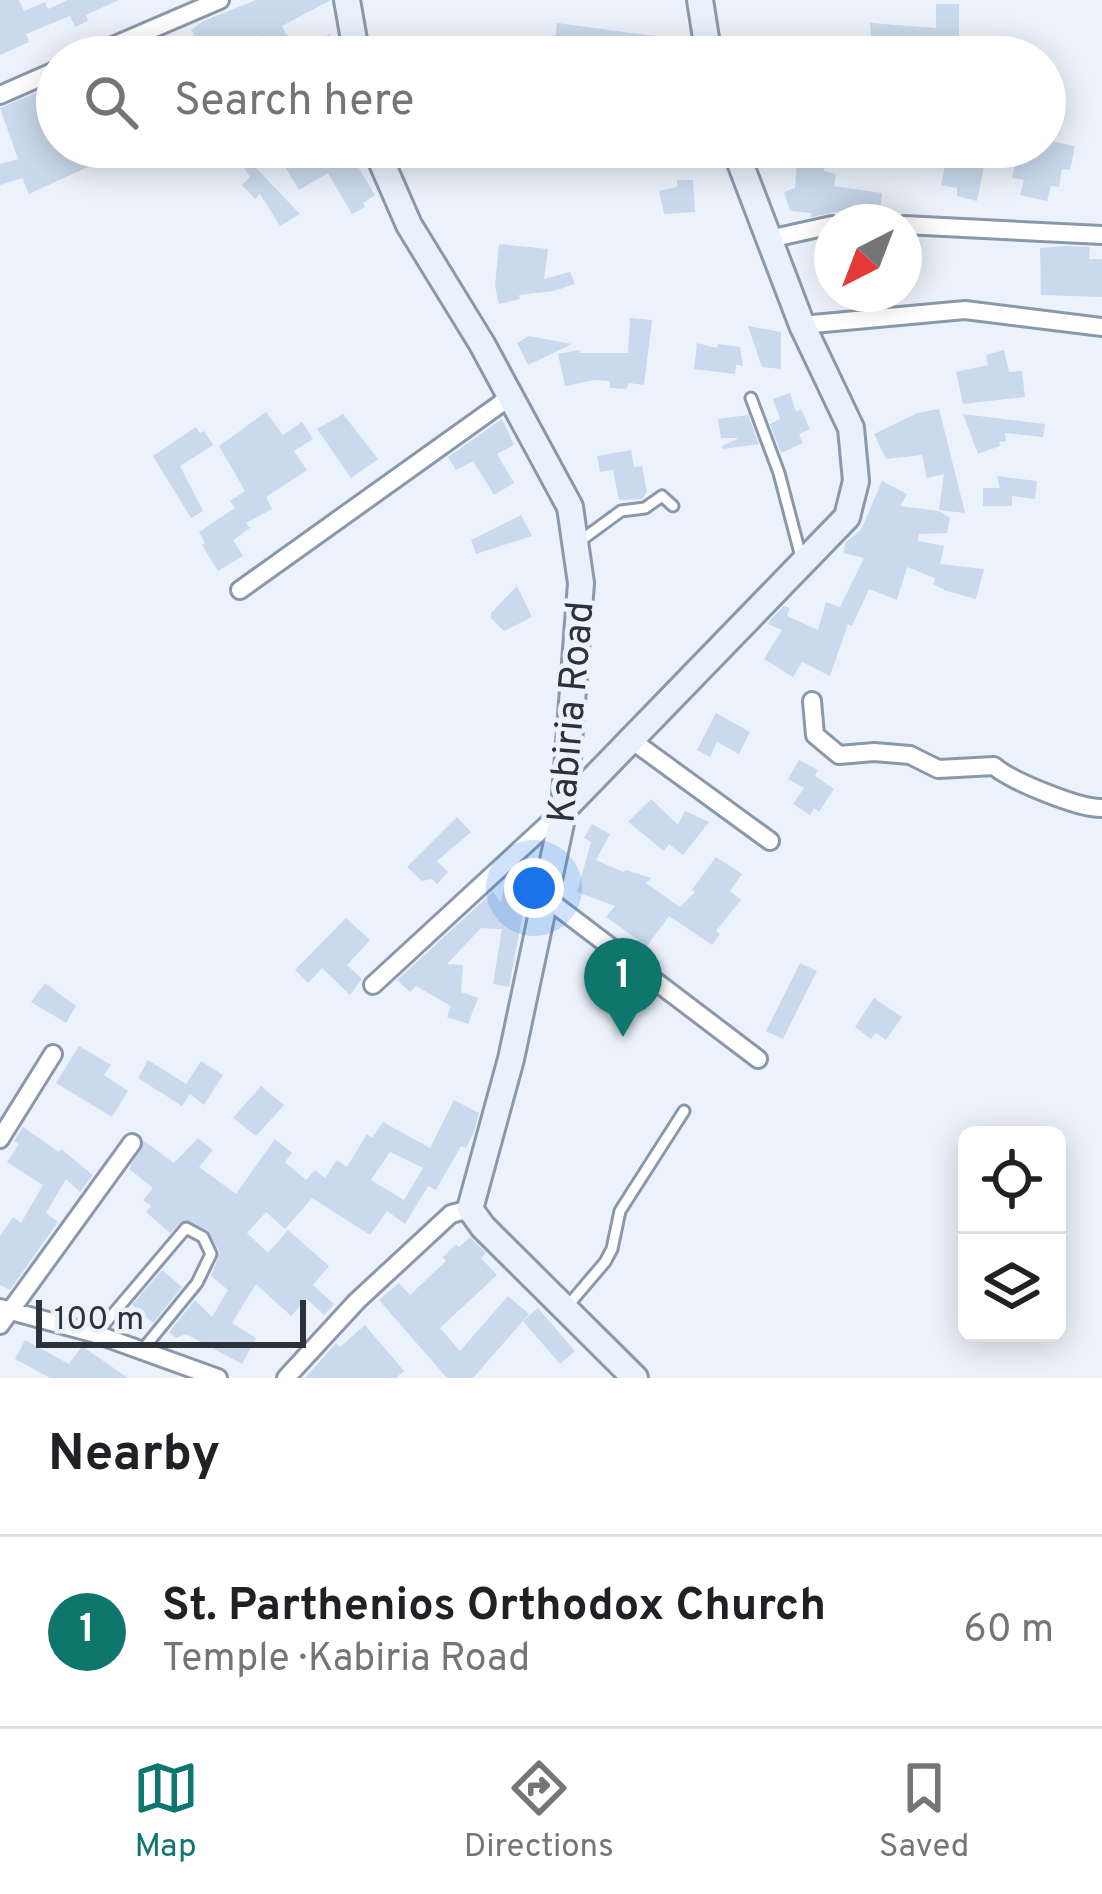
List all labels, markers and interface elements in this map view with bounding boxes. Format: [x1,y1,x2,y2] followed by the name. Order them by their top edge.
[36,36,1066,168] search box
[78,69,144,135] icon: search
[174,74,414,131] text: Search here
[814,204,922,312] north arrow
[539,600,608,825] street label: Kabiria Road
[504,858,564,918] your location
[584,938,662,1037] pin: 1
[958,1126,1066,1342] map controls
[958,1126,1066,1234] button: locate
[958,1234,1066,1342] button: layers
[36,1294,306,1347] scale bar
[54,1300,144,1342] text: 100 m
[48,1424,220,1489] text: Nearby
[162,1579,826,1636] text: St. Parthenios Orthodox Church
[79,1607,95,1656] text: 1
[963,1607,1054,1656] text: 60 m
[162,1636,530,1685] text: Temple · Kabiria Road
[133,1755,199,1869] tab: Map
[464,1755,614,1869] tab: Directions
[879,1755,969,1869] tab: Saved

